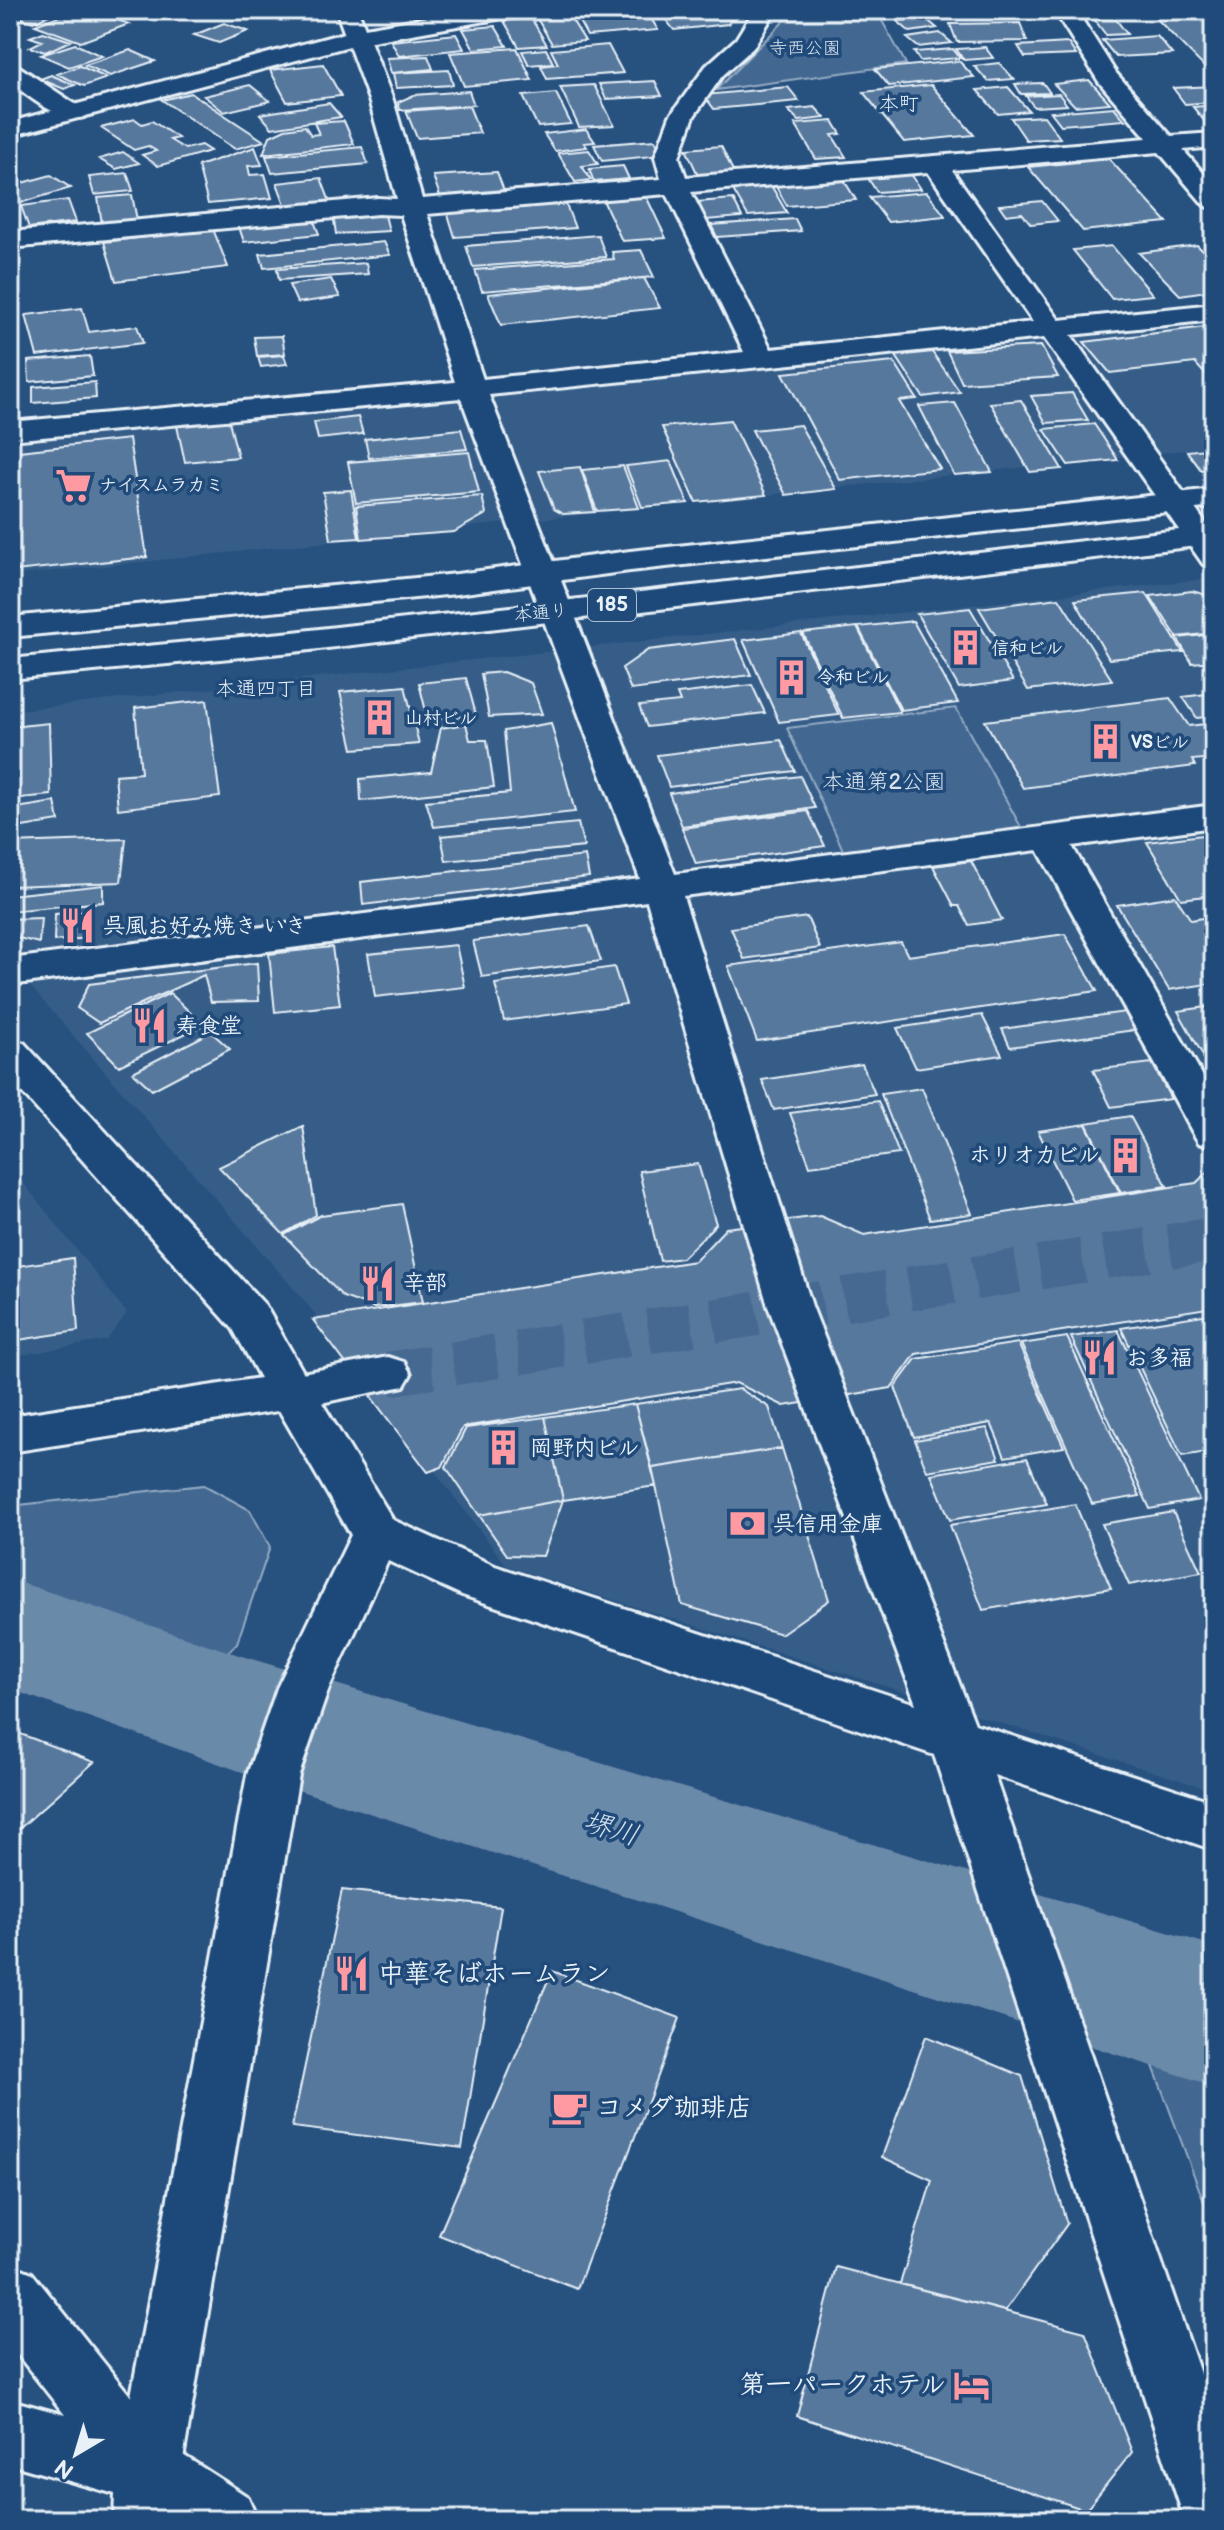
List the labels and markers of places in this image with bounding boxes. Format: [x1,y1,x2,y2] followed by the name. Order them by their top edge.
[54,466,92,504] supermarket icon: ナイスムラカミ
[99,475,224,496] place label: ナイスムラカミ
[946,629,984,667] building icon: 信和ビル
[991,638,1063,659] place label: 信和ビル
[772,658,810,696] building icon: 令和ビル
[817,667,889,688] place label: 令和ビル
[360,699,398,737] building icon: 山村ビル
[405,708,477,729] place label: 山村ビル
[1086,723,1124,761] building icon: VSビル
[1131,732,1189,753] place label: VSビル
[58,907,96,945] restaurant icon: 呉風お好み焼き いき
[103,913,307,940] place label: 呉風お好み焼き いき
[131,1007,169,1045] restaurant icon: 寿食堂
[176,1013,242,1040] place label: 寿食堂
[1107,1136,1145,1174] building icon: ホリオカビル
[969,1142,1100,1169] place label: ホリオカビル
[358,1264,396,1302] restaurant icon: 辛部
[403,1270,447,1297] place label: 辛部
[1081,1339,1119,1377] restaurant icon: お多福
[1126,1345,1192,1372] place label: お多福
[485,1429,523,1467] building icon: 岡野内ビル
[530,1435,640,1462] place label: 岡野内ビル
[728,1505,766,1543] bank icon: 呉信用金庫
[773,1511,883,1538] place label: 呉信用金庫
[333,1955,371,1993] restaurant icon: 中華そばホームラン
[378,1959,610,1990] place label: 中華そばホームラン
[551,2089,589,2127] cafe icon: コメダ珈琲店
[596,2093,752,2124] place label: コメダ珈琲店
[953,2366,991,2404] hotel icon: 第一パークホテル
[740,2370,946,2401] place label: 第一パークホテル

